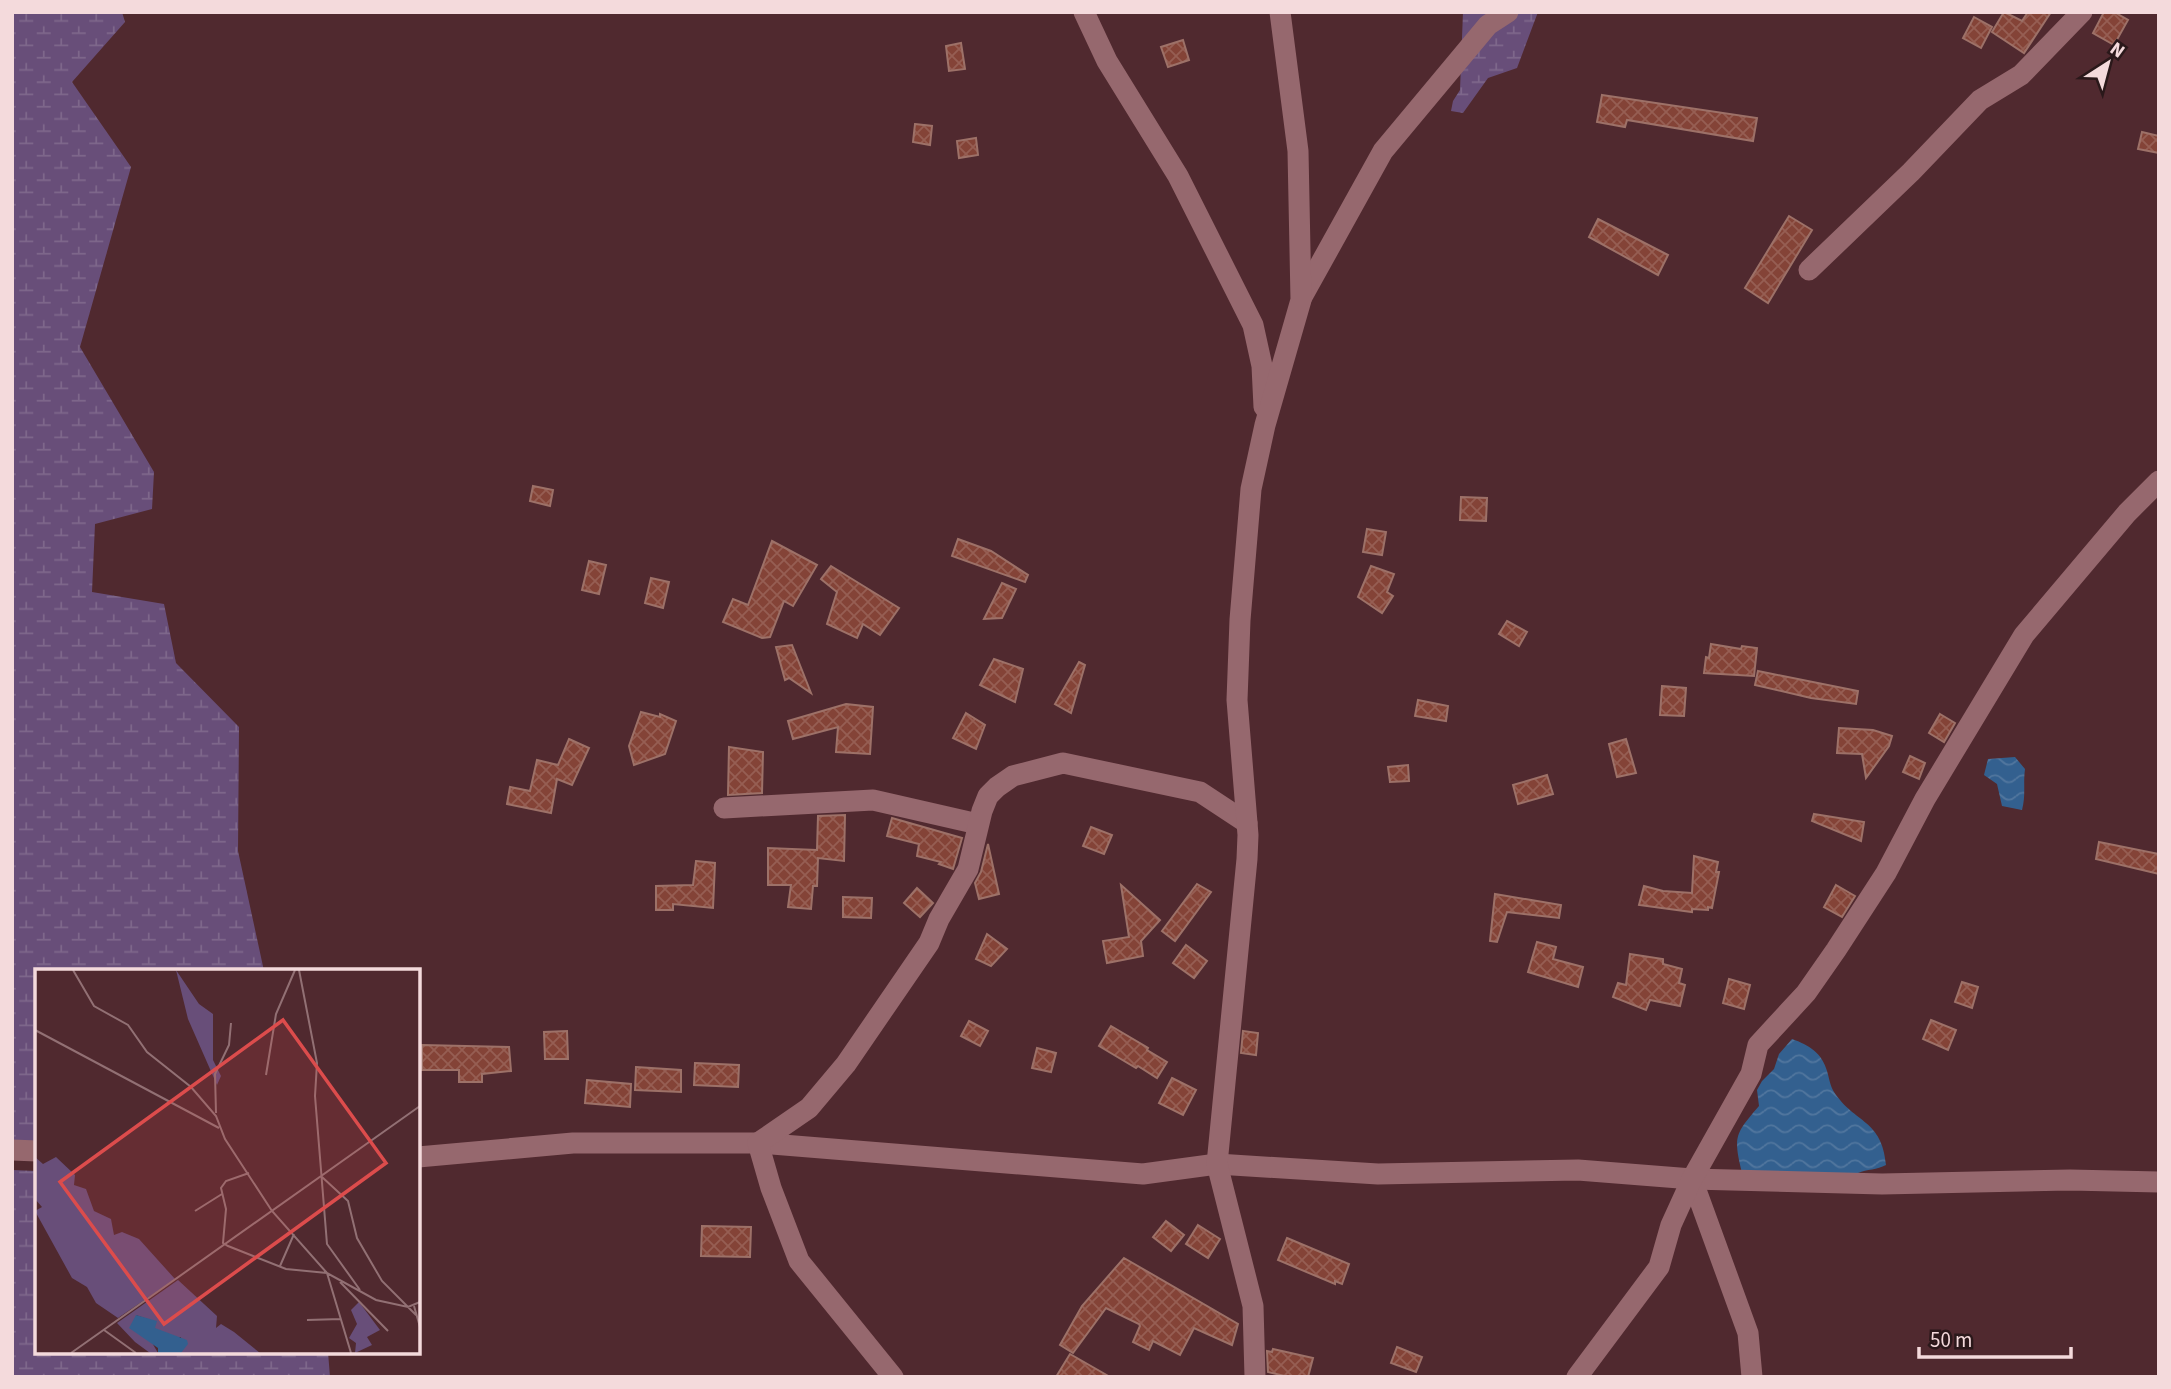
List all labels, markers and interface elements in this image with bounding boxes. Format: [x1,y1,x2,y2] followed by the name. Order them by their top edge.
[2073,28,2143,98] north arrow
[2104,36,2130,65] text: N
[35,969,420,1354] inset map
[1919,1316,2071,1360] scale bar
[1930,1325,1972,1355] text: 50 m

